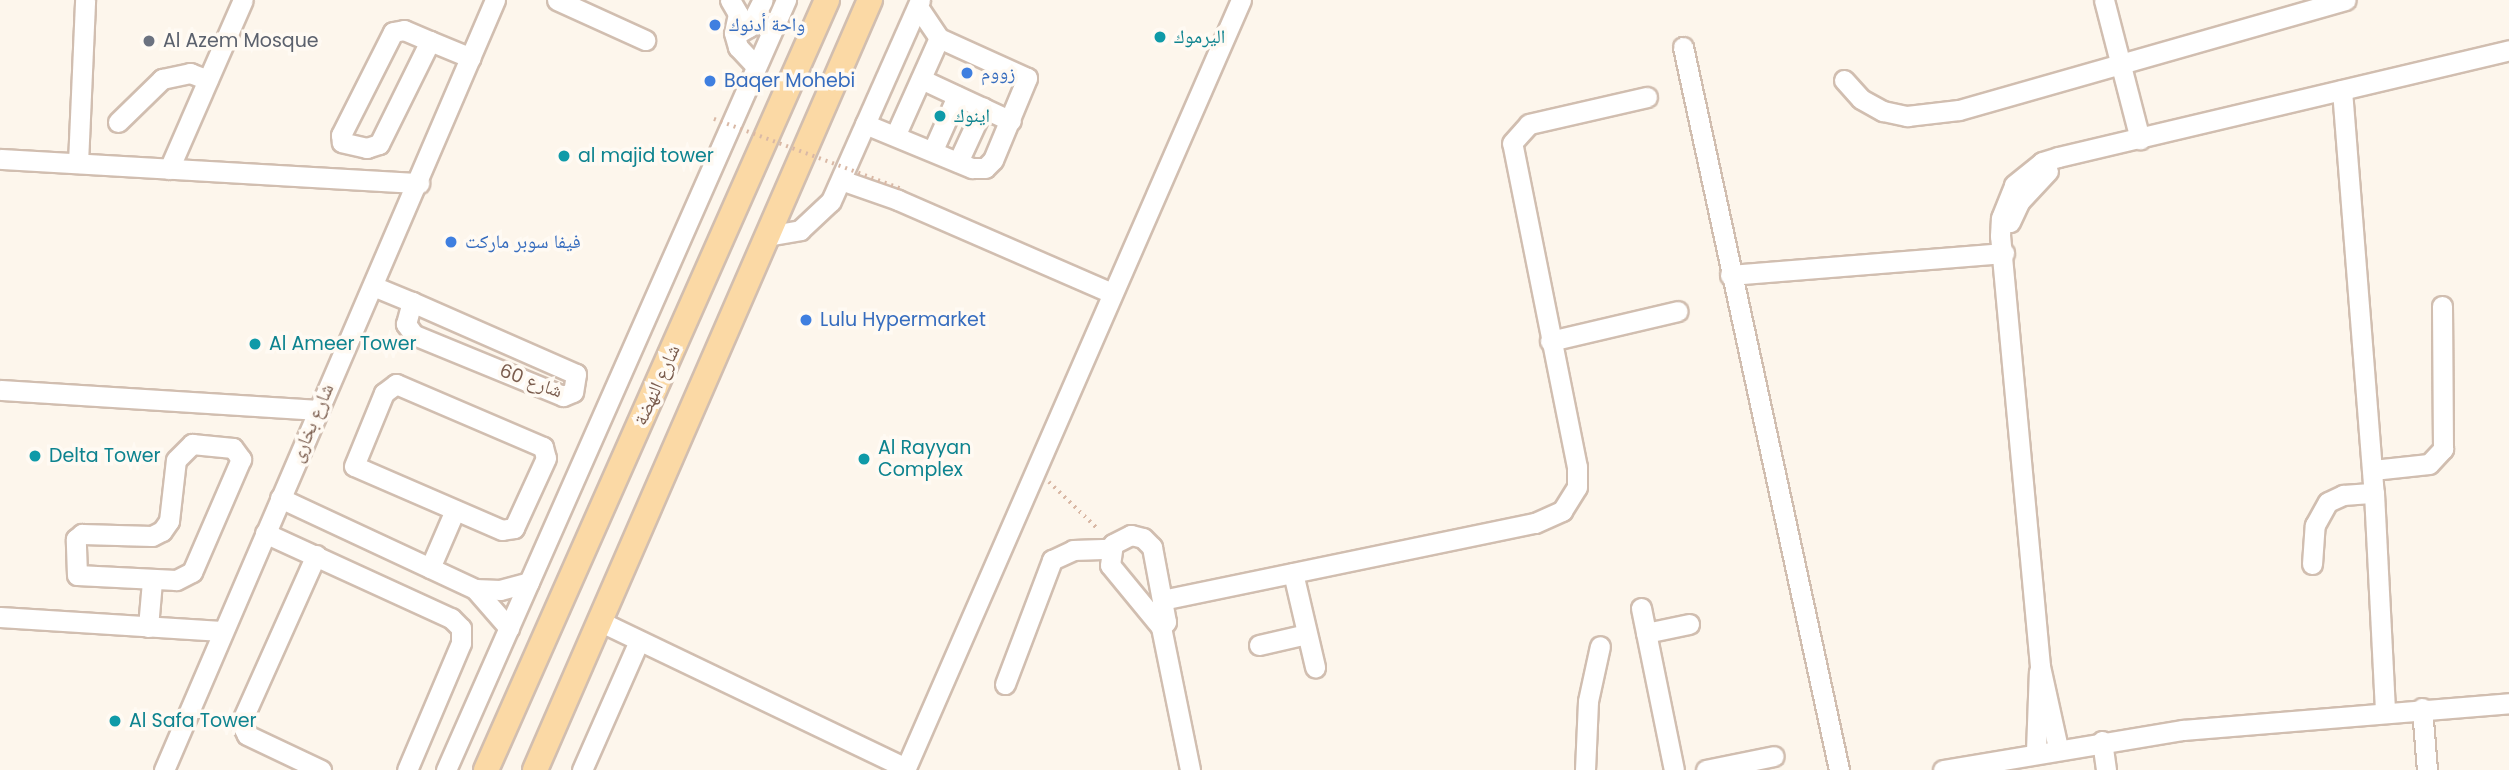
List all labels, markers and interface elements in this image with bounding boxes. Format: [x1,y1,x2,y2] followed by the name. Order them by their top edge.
[729,14,805,36] place label: واحة أدنوك
[707,17,723,33] marker: واحة أدنوك
[1174,26,1225,48] place label: اليرموك
[1152,29,1168,45] marker: اليرموك
[163,30,319,52] place label: Al Azem Mosque
[141,33,157,49] marker: Al Azem Mosque
[981,62,1015,84] place label: زووم
[959,65,975,81] marker: زووم
[724,70,855,92] place label: Baqer Mohebi
[702,73,718,89] marker: Baqer Mohebi
[954,105,990,127] place label: اينوك
[932,108,948,124] marker: اينوك
[578,145,714,167] place label: al majid tower
[556,148,572,164] marker: al majid tower
[465,231,581,253] place label: فيفا سوبر ماركت
[443,234,459,250] marker: فيفا سوبر ماركت
[820,309,986,331] place label: Lulu Hypermarket
[798,312,814,328] marker: Lulu Hypermarket
[269,333,417,355] place label: Al Ameer Tower
[247,336,263,352] marker: Al Ameer Tower
[629,341,685,429] street label: شارع النهضة
[496,359,566,403] street label: شارع 60
[285,380,339,466] street label: شارع بخارى
[878,437,971,481] place label: Al Rayyan Complex
[49,445,161,467] place label: Delta Tower
[27,448,43,464] marker: Delta Tower
[856,451,872,467] marker: Al Rayyan Complex
[129,710,257,732] place label: Al Safa Tower
[107,713,123,729] marker: Al Safa Tower

